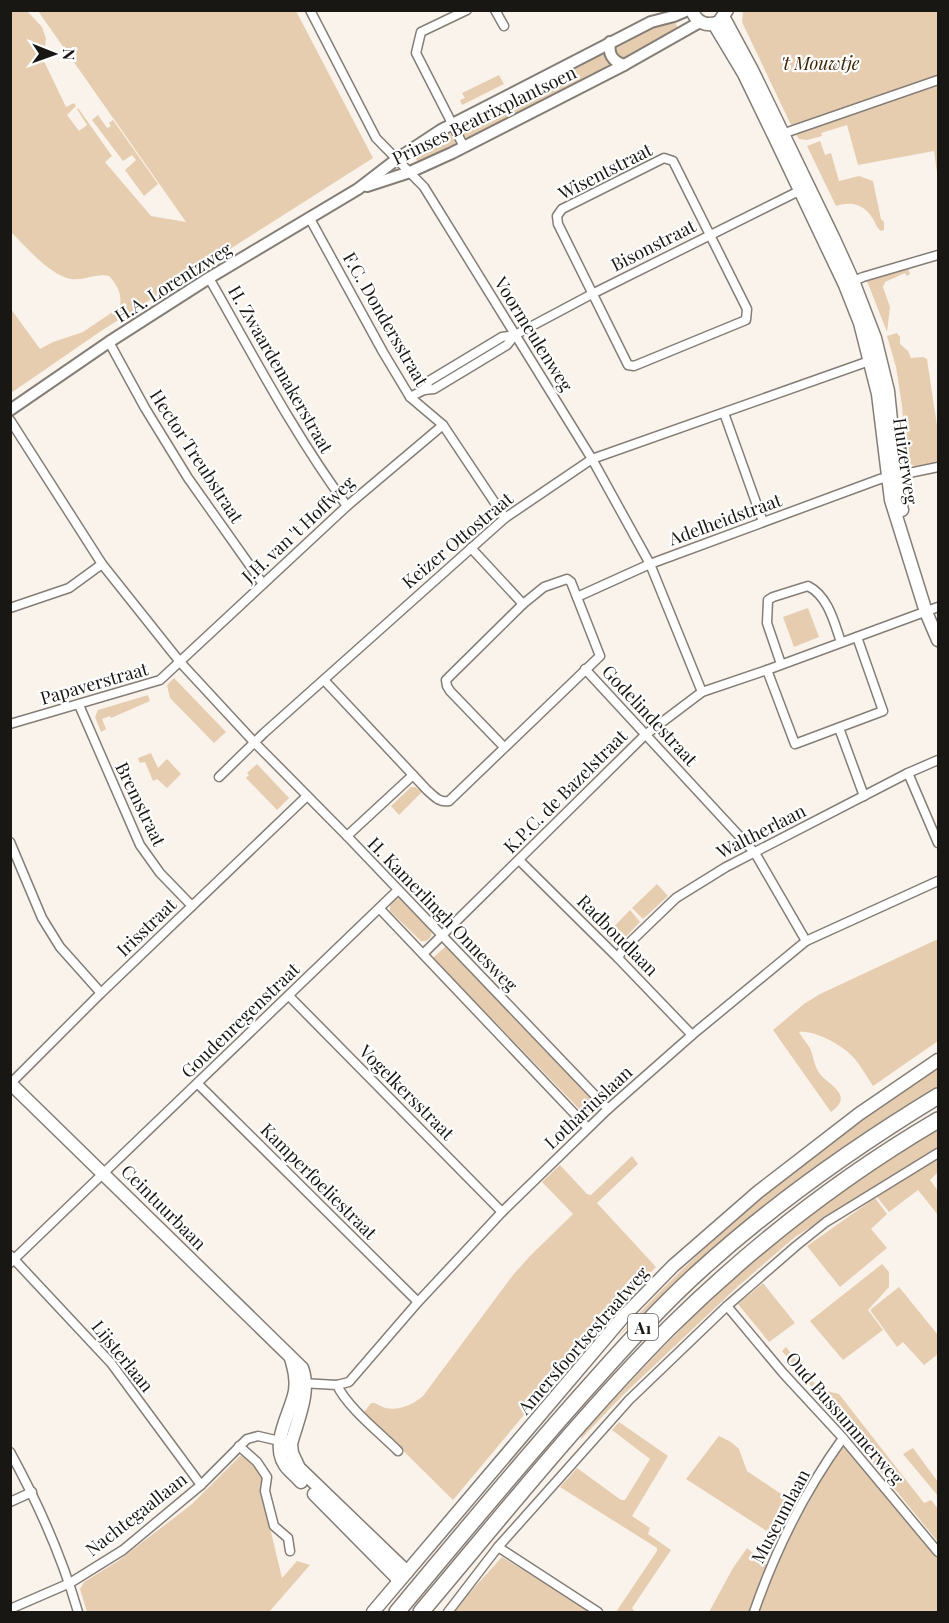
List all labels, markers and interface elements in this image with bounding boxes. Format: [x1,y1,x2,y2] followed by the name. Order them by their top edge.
[24,24,84,84] north arrow
[59,48,80,61] text: N
[780,51,860,75] park label: 't Mouwtje
[388,60,580,170] street label: Prinses Beatrixplantsoen
[553,137,657,205] street label: Wisentstraat
[607,213,700,277] street label: Bisonstraat
[110,236,236,328] street label: H.A. Lorentzweg
[338,248,434,391] street label: F.C. Dondersstraat
[489,271,579,396] street label: Voormeulenweg
[223,281,339,458] street label: H. Zwaardemakerstraat
[145,385,249,528] street label: Hector Treubstraat
[888,416,924,506] street label: Huizerweg
[236,470,360,588] street label: J.H. van 't Hoffweg
[396,486,518,594] street label: Keizer Ottostraat
[664,487,785,551] street label: Adelheidstraat
[37,656,151,710] street label: Papaverstraat
[597,659,703,771] street label: Godelindestraat
[498,724,632,858] street label: K.P.C. de Bazelstraat
[110,758,172,851] street label: Bremstraat
[711,798,810,864] street label: Waltherlaan
[363,832,524,997] street label: H. Kamerlingh Onnesweg
[572,889,664,981] street label: Radboudlaan
[111,892,181,961] street label: Irisstraat
[176,957,305,1083] street label: Goudenregenstraat
[354,1039,460,1145] street label: Vogelkersstraat
[539,1060,637,1154] street label: Lothariuslaan
[256,1118,383,1245] street label: Kamperfoeliestraat
[116,1159,212,1255] street label: Ceintuurbaan
[511,1261,654,1420] street label: Amersfoortsestraatweg
[628,1314,658,1340] road number: A1
[87,1315,159,1397] street label: Lijsterlaan
[781,1347,910,1490] street label: Oud Bussummerweg
[745,1465,815,1567] street label: Museumlaan
[80,1467,192,1561] street label: Nachtegaallaan

